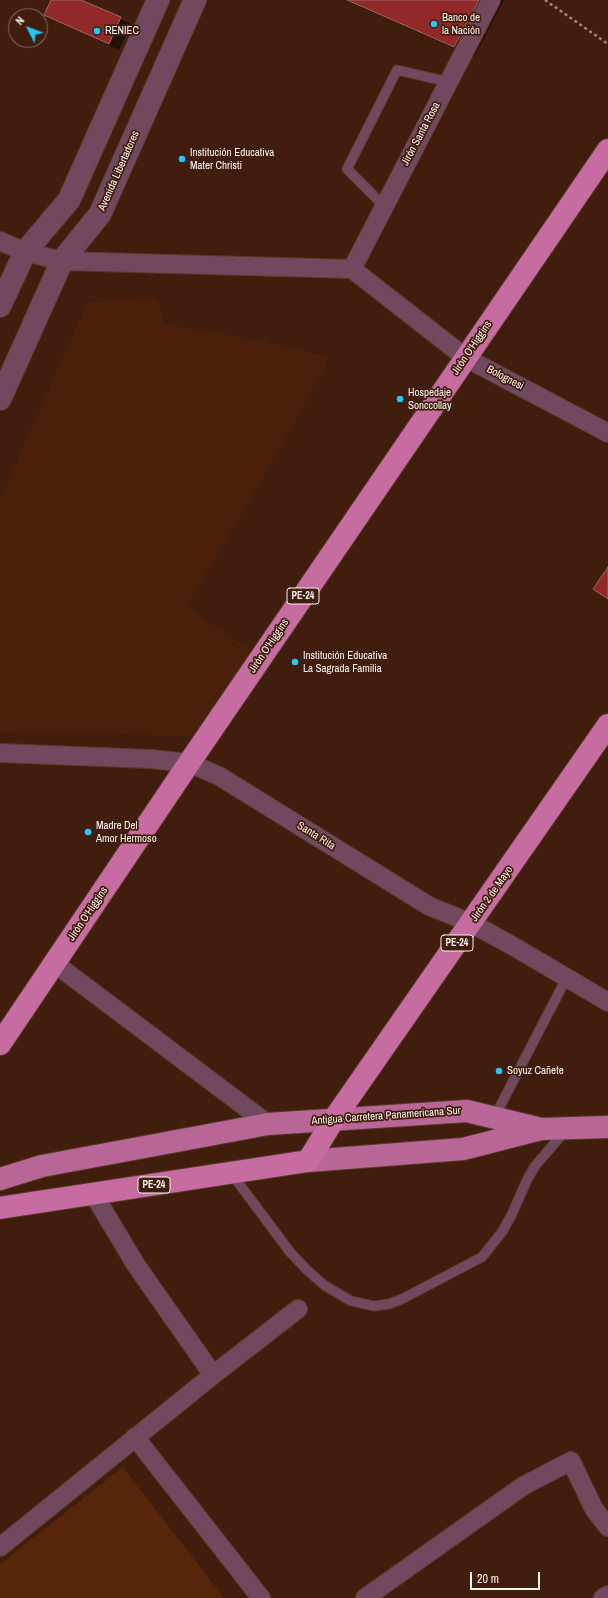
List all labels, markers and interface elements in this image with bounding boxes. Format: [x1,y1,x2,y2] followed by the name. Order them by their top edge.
[8,8,48,48] north arrow
[442,11,480,37] place label: Banco de la Nación
[12,14,27,28] text: N
[429,19,439,29] marker: Banco de la Nación
[105,24,139,38] place label: RENIEC
[92,26,102,36] marker: RENIEC
[399,100,443,168] street label: Jirón Santa Rosa
[95,129,143,213] street label: Avenida Libertadores
[190,146,274,172] place label: Institución Educativa Mater Christi
[177,154,187,164] marker: Institución Educativa Mater Christi
[449,318,495,378] street label: Jirón O'Higgins
[484,363,526,393] street label: Bolognesi
[408,386,452,412] place label: Hospedaje Sonccollay
[395,394,405,404] marker: Hospedaje Sonccollay
[287,588,319,604] road number: PE-24
[246,616,292,676] street label: Jirón O'Higgins
[303,649,387,675] place label: Institución Educativa La Sagrada Familia
[290,657,300,667] marker: Institución Educativa La Sagrada Familia
[96,819,157,845] place label: Madre Del Amor Hermoso
[294,819,338,853] street label: Santa Rita
[83,827,93,837] marker: Madre Del Amor Hermoso
[468,864,516,924] street label: Jirón 2 de Mayo
[65,884,111,944] street label: Jirón O'Higgins
[441,935,473,951] road number: PE-24
[507,1064,564,1078] place label: Soyuz Cañete
[494,1066,504,1076] marker: Soyuz Cañete
[311,1104,461,1128] street label: Antigua Carretera Panamericana Sur
[138,1177,170,1193] road number: PE-24
[472,1564,542,1590] scale bar
[477,1571,499,1587] text: 20 m

